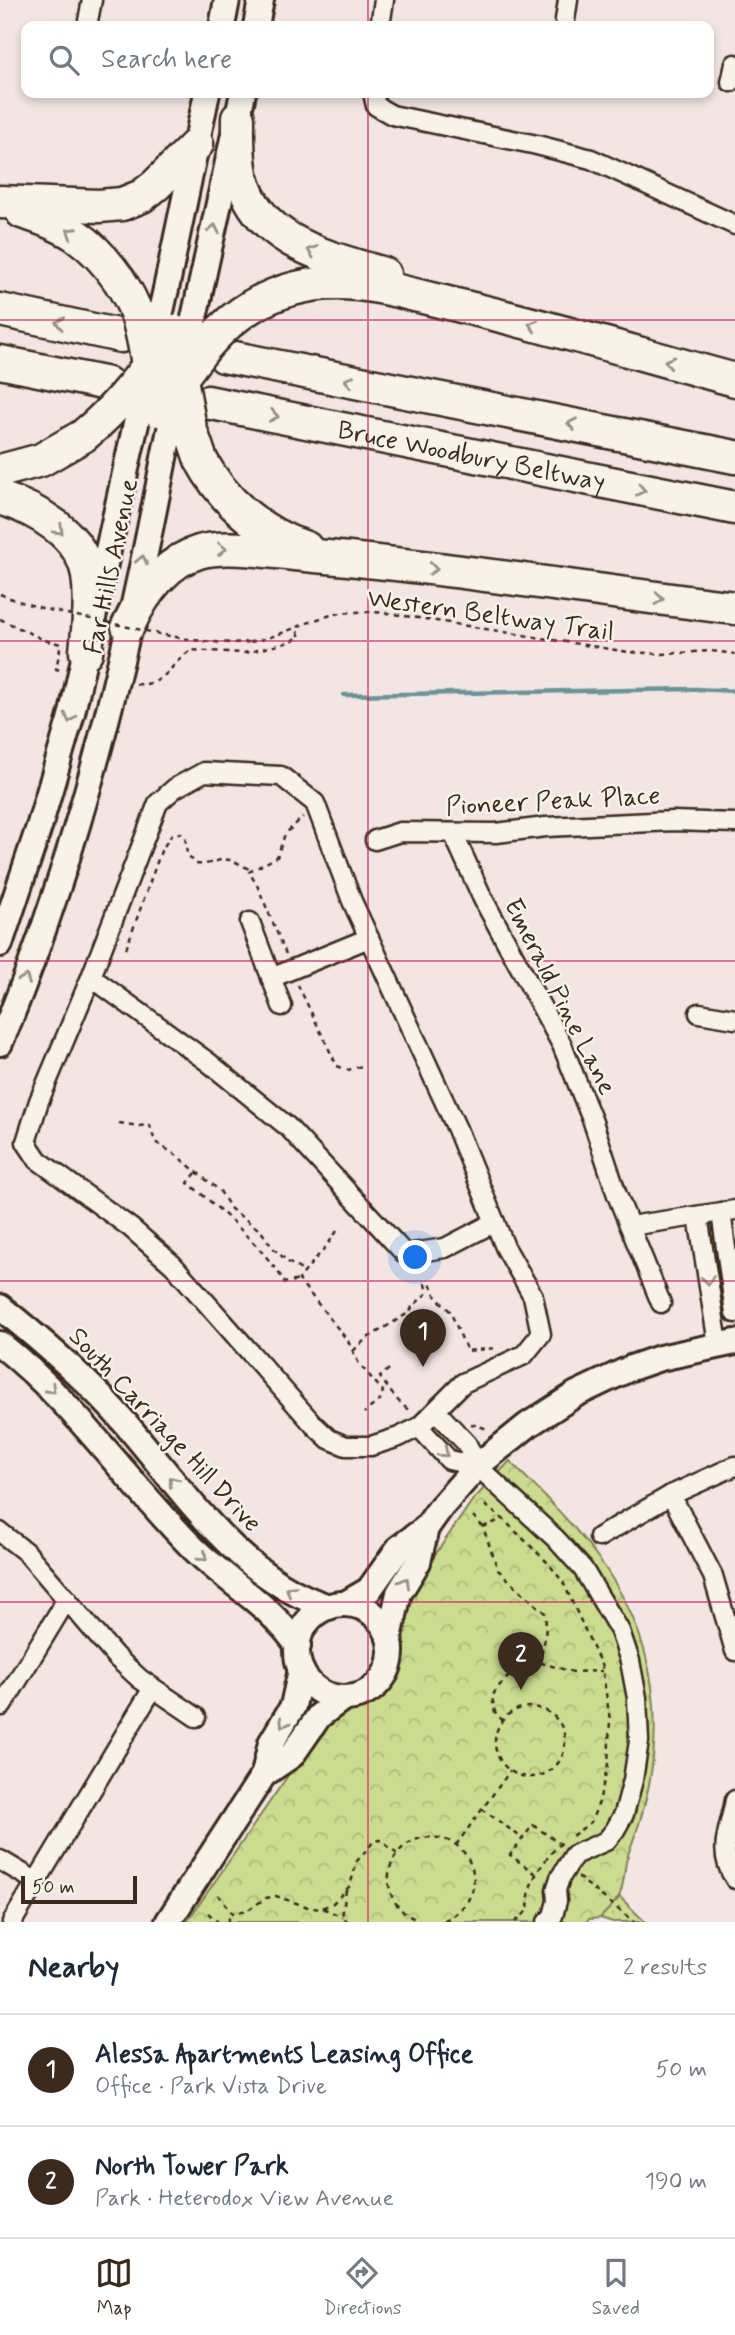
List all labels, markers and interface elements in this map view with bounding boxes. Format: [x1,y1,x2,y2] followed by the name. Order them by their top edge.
[21,21,714,98] search box
[45,41,83,79] icon: search
[101,43,232,77] text: Search here
[206,223,220,235] one-way arrow
[66,228,79,240] one-way arrow
[307,245,319,259] one-way arrow
[54,317,66,332] one-way arrow
[527,318,539,333] one-way arrow
[663,356,675,370] one-way arrow
[343,374,355,389] one-way arrow
[268,407,280,422] one-way arrow
[335,414,608,501] street label: Bruce Woodbury Beltway
[566,418,578,433] one-way arrow
[77,475,147,657] street label: Far Hills Avenue
[635,481,647,496] one-way arrow
[51,521,64,534] one-way arrow
[216,542,227,557] one-way arrow
[134,554,149,566] one-way arrow
[427,562,439,577] one-way arrow
[365,582,616,650] street label: Western Beltway Trail
[653,591,664,606] one-way arrow
[64,712,78,724] one-way arrow
[445,779,661,825] street label: Pioneer Peak Place
[495,893,624,1101] street label: Emerald Pine Lane
[17,974,31,986] one-way arrow
[398,1240,432,1274] your location
[700,1274,715,1286] one-way arrow
[400,1309,446,1367] pin: 1
[60,1320,269,1540] street label: South Carriage Hill Drive
[43,1380,56,1393] one-way arrow
[436,1445,449,1457] one-way arrow
[169,1477,181,1490] one-way arrow
[195,1549,208,1562] one-way arrow
[397,1577,410,1590] one-way arrow
[285,1585,298,1598] one-way arrow
[498,1632,544,1690] pin: 2
[279,1715,292,1728] one-way arrow
[21,1873,136,1905] scale bar
[32,1875,75,1900] text: 50 m
[28,1948,119,1987] text: Nearby
[623,1953,707,1983] text: 2 results
[95,2038,473,2072] text: Alessa Apartments Leasing Office
[46,2055,56,2085] text: 1
[656,2055,707,2085] text: 50 m
[95,2072,327,2102] text: Office · Park Vista Drive
[95,2150,289,2184] text: North Tower Park
[45,2167,57,2197] text: 2
[645,2167,707,2197] text: 190 m
[95,2184,394,2214] text: Park · Heterodox View Avenue
[95,2254,133,2321] tab: Map
[323,2254,402,2321] tab: Directions
[592,2254,640,2321] tab: Saved

